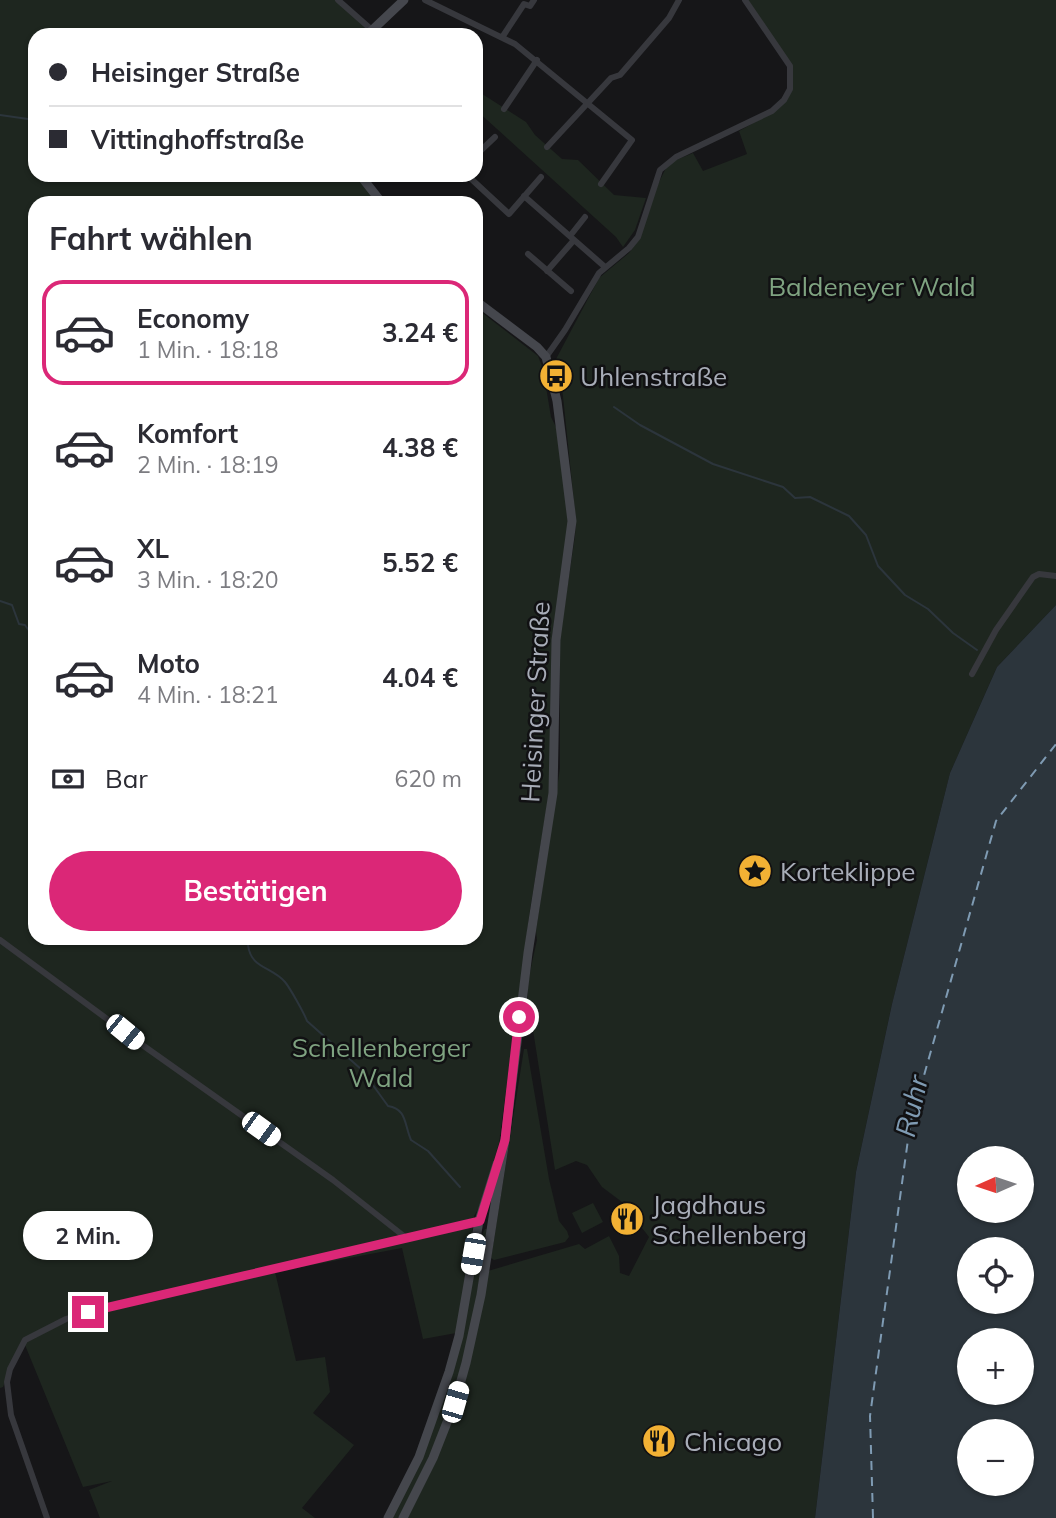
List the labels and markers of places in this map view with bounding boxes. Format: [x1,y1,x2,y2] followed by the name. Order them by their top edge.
[537,357,575,395] bus stop icon: Uhlenstraße
[580,360,727,393] place label: Uhlenstraße
[736,852,774,890] place icon: Korteklippe
[780,855,915,888] place label: Korteklippe
[652,1188,807,1251] place label: Jagdhaus Schellenberg
[608,1200,646,1238] restaurant icon: Jagdhaus Schellenberg
[640,1422,678,1460] restaurant icon: Chicago
[684,1425,782,1458] place label: Chicago

